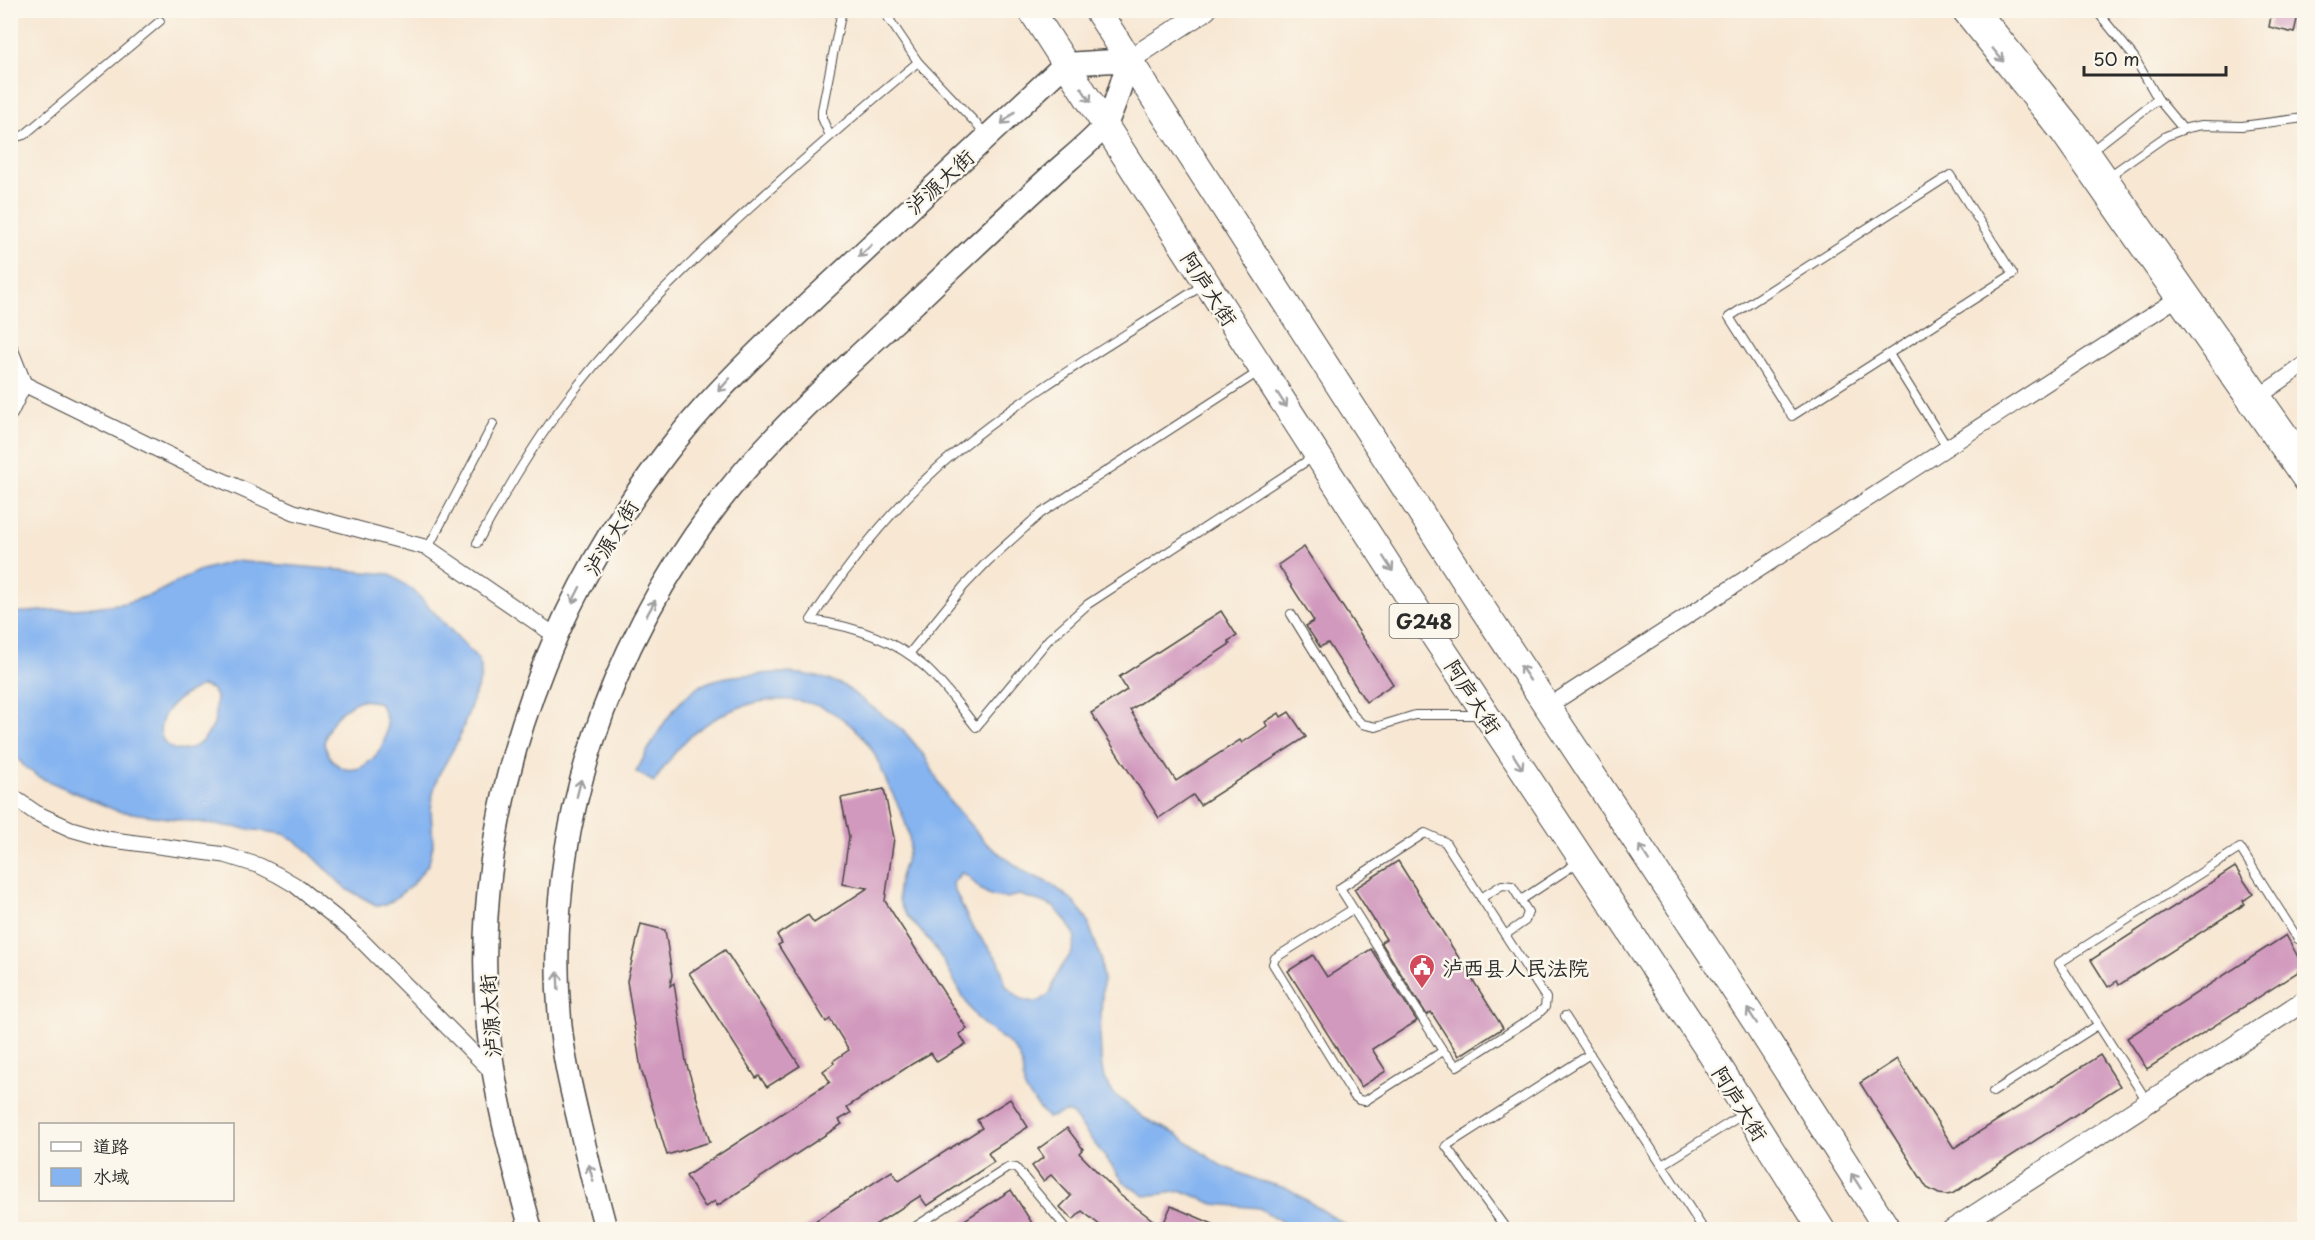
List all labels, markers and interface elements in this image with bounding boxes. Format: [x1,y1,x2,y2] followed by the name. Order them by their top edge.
[2084,39,2226,77] scale bar
[2093,45,2140,72] text: 50 m
[1992,47,2005,63] one-way arrow
[1080,86,1092,103] one-way arrow
[1000,110,1015,125] one-way arrow
[897,141,981,221] street label: 泸源大街
[858,243,873,257] one-way arrow
[1174,244,1246,332] street label: 阿庐大街
[717,378,731,393] one-way arrow
[1276,391,1288,408] one-way arrow
[575,493,645,581] street label: 泸源大街
[1382,555,1394,572] one-way arrow
[570,586,581,604] one-way arrow
[645,600,657,617] one-way arrow
[1390,604,1458,638] road number: G248
[1438,652,1510,740] street label: 阿庐大街
[1519,665,1531,682] one-way arrow
[1511,754,1524,771] one-way arrow
[573,779,585,798] one-way arrow
[1638,845,1650,862] one-way arrow
[1442,951,1589,983] place label: 泸西县人民法院
[1407,952,1437,990] public building icon: 泸西县人民法院
[552,972,563,992] one-way arrow
[470,973,508,1059] street label: 泸源大街
[1745,1008,1757,1025] one-way arrow
[1705,1059,1777,1147] street label: 阿庐大街
[39,1123,234,1201] legend
[93,1132,129,1159] text: 道路
[93,1162,129,1189] text: 水域
[585,1164,596,1183] one-way arrow
[1850,1173,1862,1189] one-way arrow

